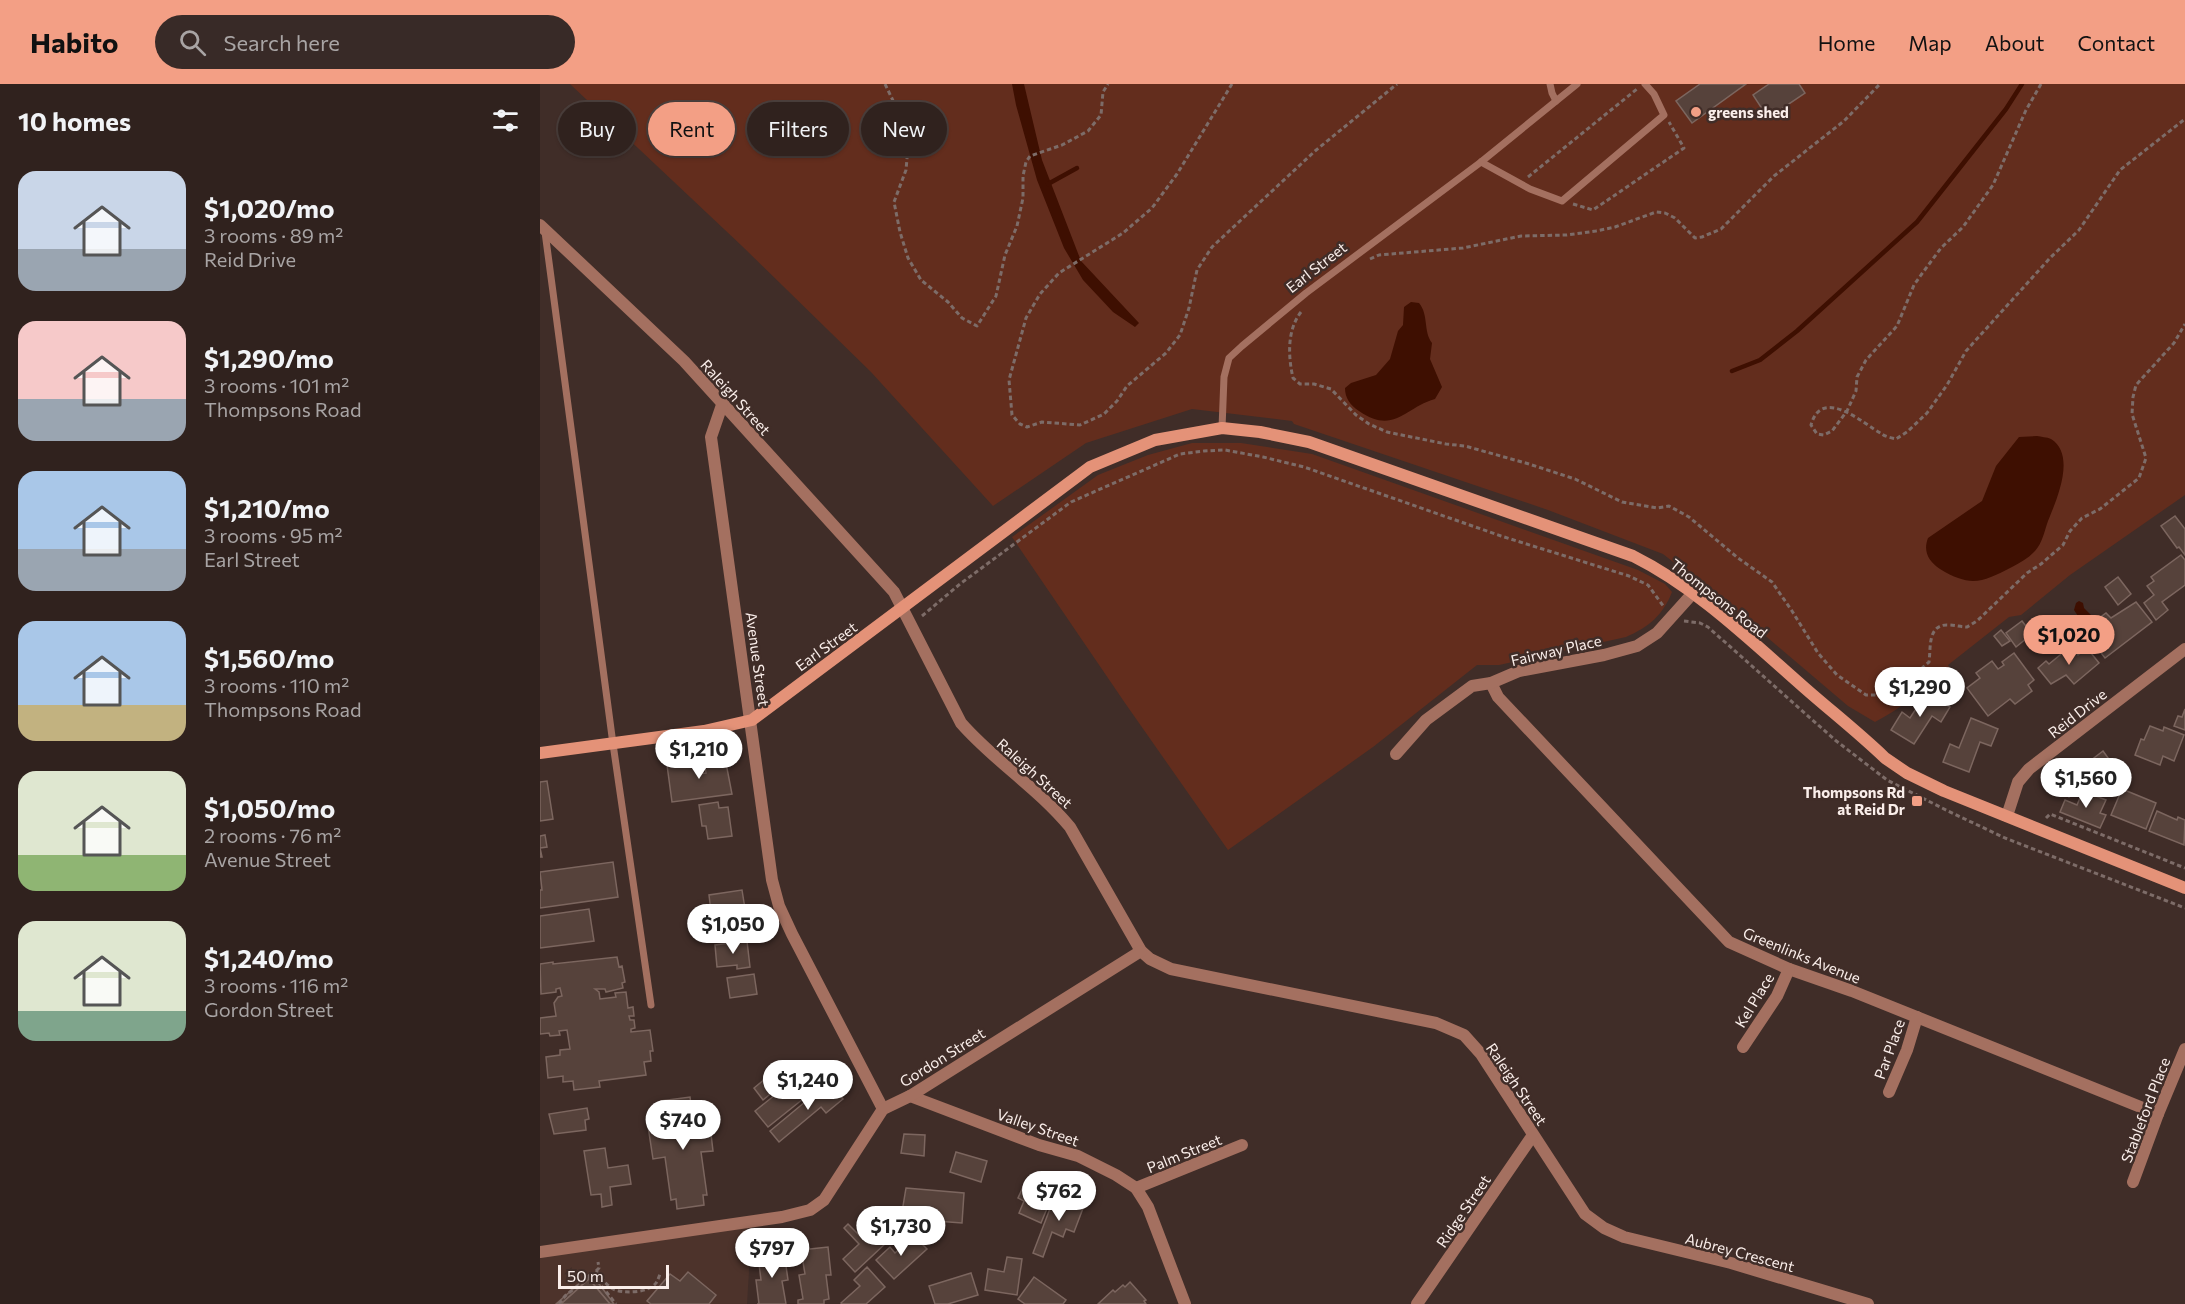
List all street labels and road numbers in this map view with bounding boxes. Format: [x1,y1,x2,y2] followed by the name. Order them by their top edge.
[1282,238,1350,296] street label: Earl Street
[697,356,775,438] street label: Raleigh Street
[1667,555,1771,641] street label: Thompsons Road
[742,611,774,707] street label: Avenue Street
[792,618,860,674] street label: Earl Street
[1509,631,1603,669] street label: Fairway Place
[2044,685,2110,741] street label: Reid Drive
[994,734,1076,812] street label: Raleigh Street
[1741,923,1864,987] street label: Greenlinks Avenue
[1731,969,1777,1031] street label: Kel Place
[1870,1016,1908,1081] street label: Par Place
[896,1024,988,1090] street label: Gordon Street
[1483,1039,1551,1129] street label: Raleigh Street
[2117,1055,2173,1165] street label: Stableford Place
[995,1105,1081,1149] street label: Valley Street
[1144,1130,1224,1176] street label: Palm Street
[1432,1171,1494,1251] street label: Ridge Street
[1683,1229,1797,1275] street label: Aubrey Crescent

